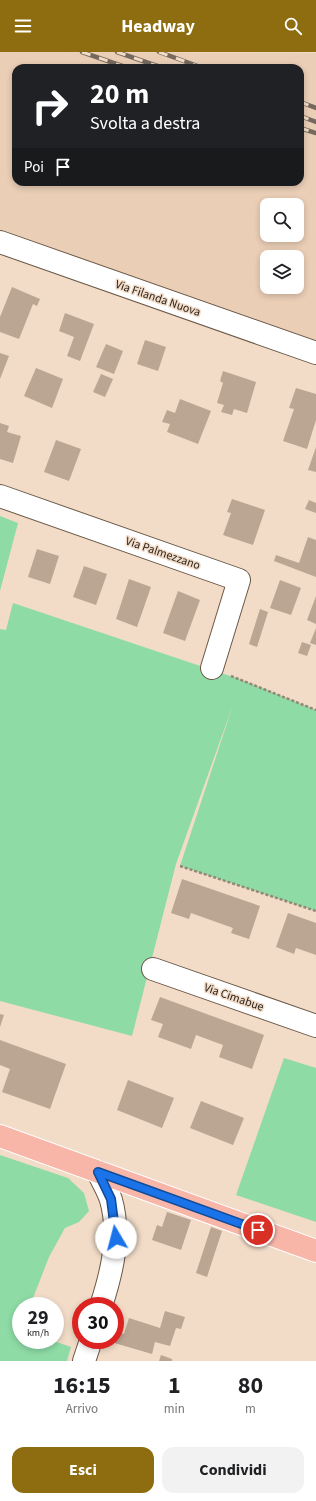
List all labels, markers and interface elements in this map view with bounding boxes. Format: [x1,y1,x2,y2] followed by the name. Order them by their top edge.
[121,14,195,39] text: Headway
[12,15,34,37] icon: menu
[282,15,304,37] icon: search
[90,74,149,114] text: 20 m
[24,80,76,132] icon: right
[90,111,200,136] text: Svolta a destra
[52,156,74,178] icon: arrive
[24,157,44,178] text: Poi
[260,198,304,294] map controls
[260,198,304,242] button: search
[260,250,304,294] button: layers
[113,276,203,321] street label: Via Filanda Nuova
[123,533,202,574] street label: Via Palmezzano
[202,979,266,1016] street label: Via Cimabue
[241,1213,275,1247] pin
[95,1217,137,1259] position arrow
[247,1219,269,1241] icon: arrive
[72,1297,124,1349] speed limit sign: 30
[27,1304,49,1332] text: 29
[27,1326,49,1340] text: km/h
[53,1368,111,1403] text: 16:15
[168,1368,181,1403] text: 1
[238,1368,263,1403] text: 80
[66,1400,98,1418] text: Arrivo
[164,1400,185,1418] text: min
[245,1400,256,1418] text: m
[12,1447,154,1493] button: Esci
[162,1447,304,1493] button: Condividi

